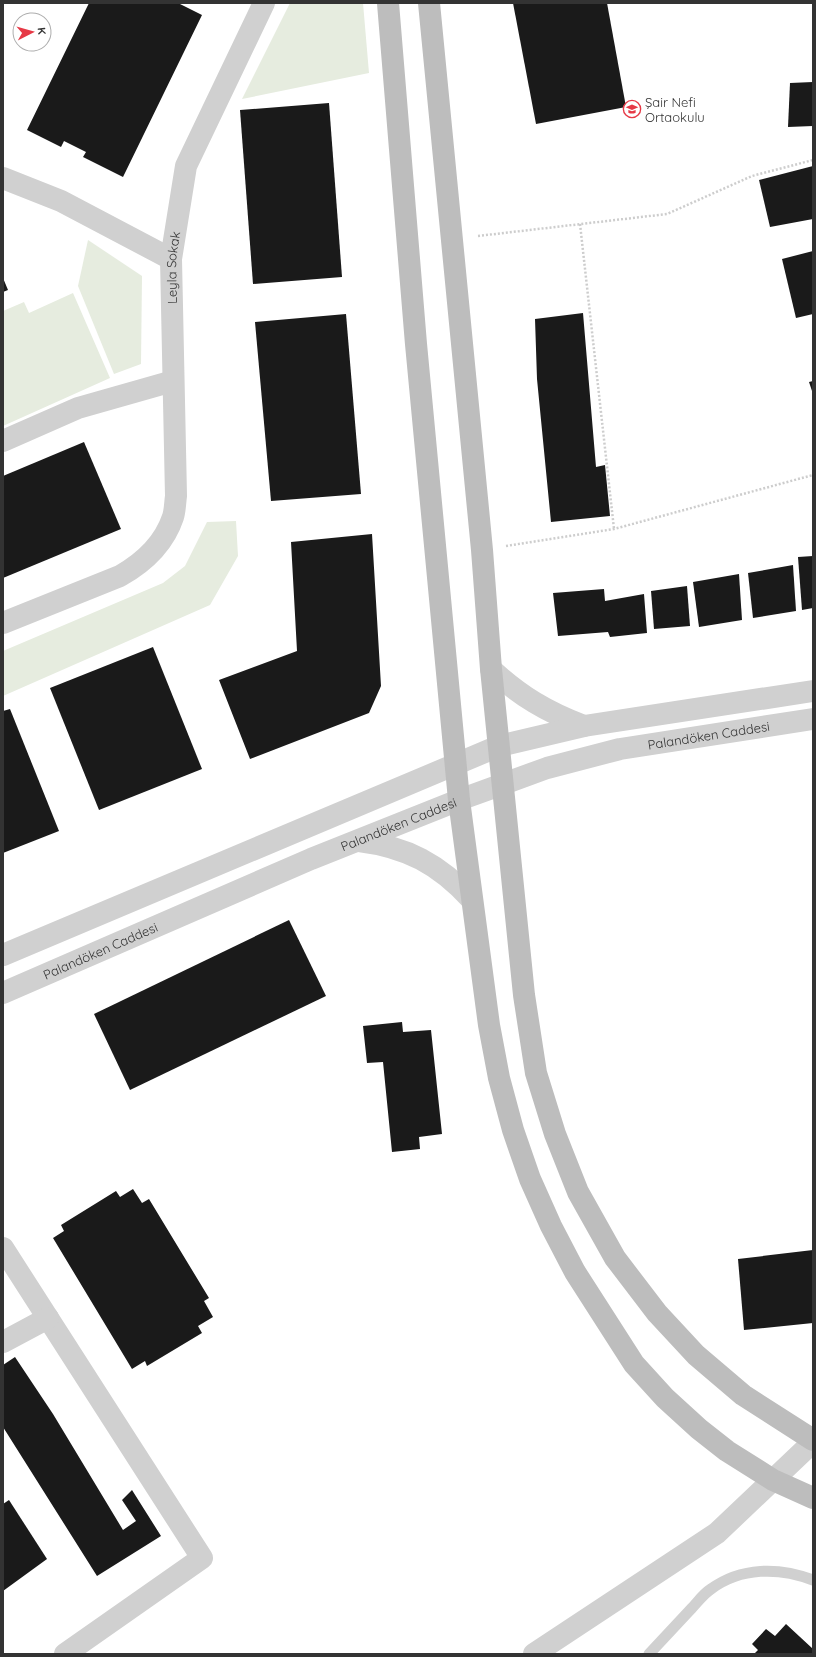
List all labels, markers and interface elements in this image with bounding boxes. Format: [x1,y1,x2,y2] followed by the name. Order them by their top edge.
[12,12,52,52] north arrow
[35,27,49,35] text: K
[645,94,705,125] place label: Şair Nefi Ortaokulu
[622,99,642,119] school or university icon: Şair Nefi Ortaokulu
[163,230,183,304] street label: Leyla Sokak
[647,718,771,753] street label: Palandöken Caddesi
[338,794,459,854] street label: Palandöken Caddesi
[40,919,160,983] street label: Palandöken Caddesi

